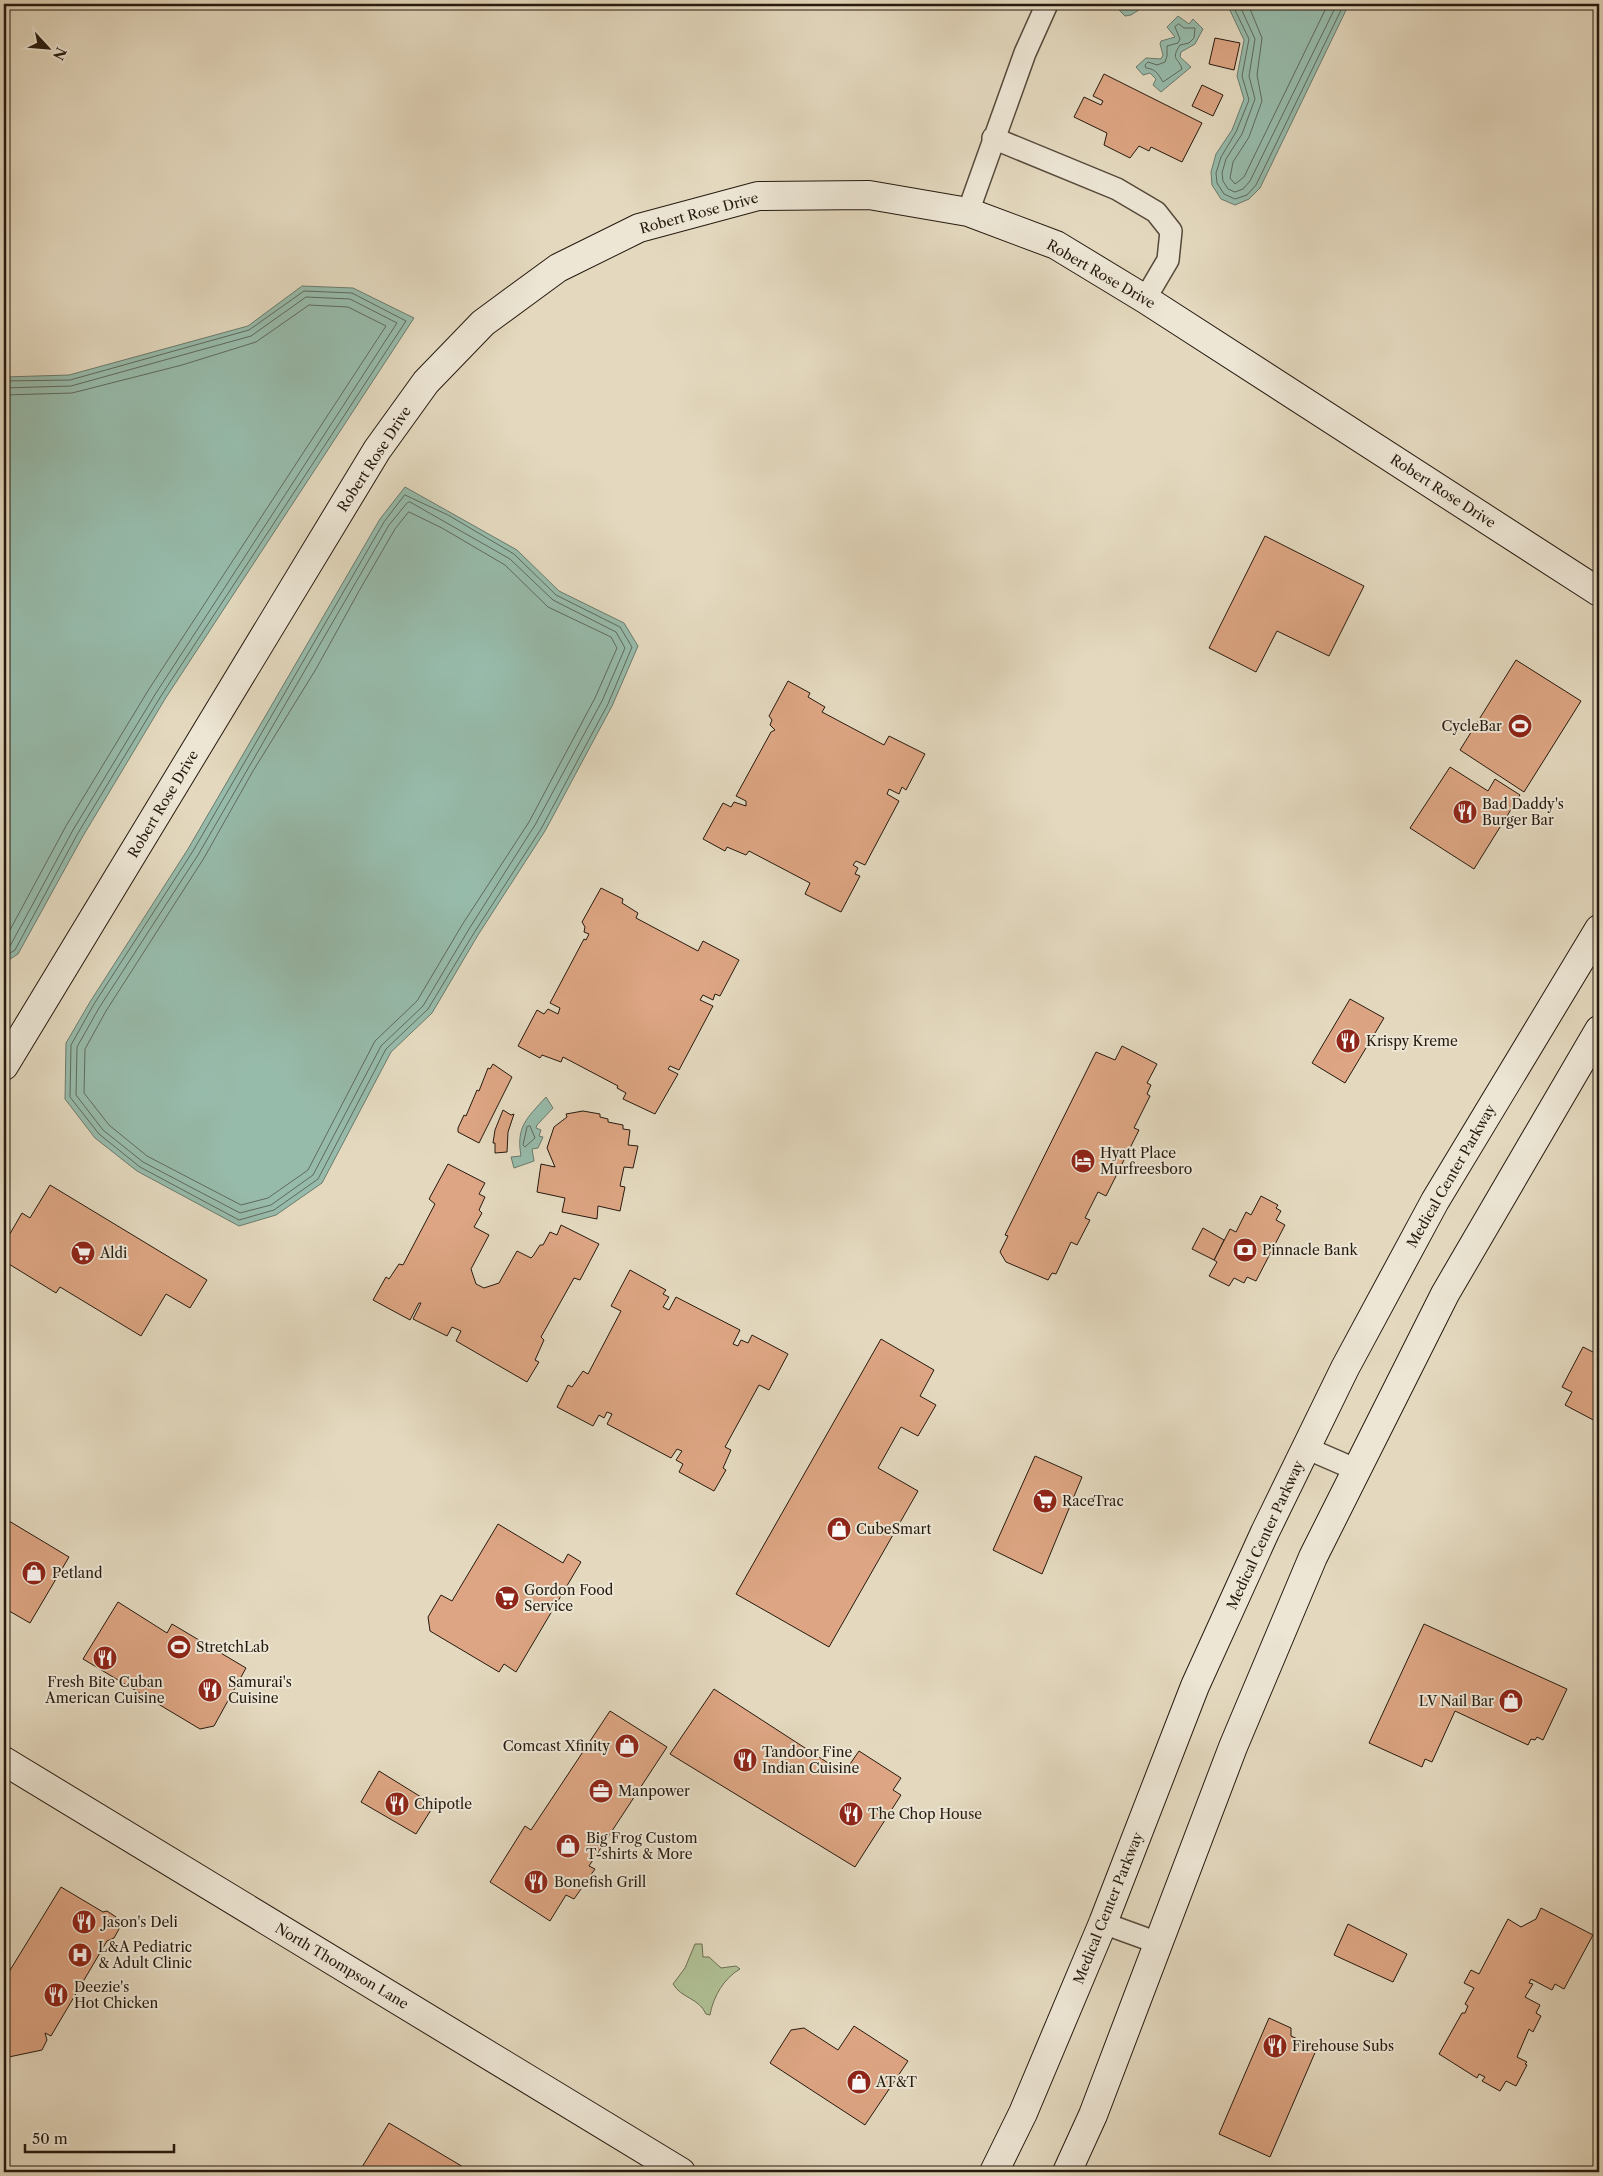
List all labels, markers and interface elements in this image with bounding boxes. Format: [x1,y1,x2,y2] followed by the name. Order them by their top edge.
[22,22,72,72] north arrow
[49,44,70,63] text: N
[638,188,761,238] street label: Robert Rose Drive
[1044,236,1159,312] street label: Robert Rose Drive
[333,403,415,515] street label: Robert Rose Drive
[1387,450,1499,532] street label: Robert Rose Drive
[1507,713,1533,739] sports icon: CycleBar
[1442,717,1502,735] place label: CycleBar
[124,747,202,861] street label: Robert Rose Drive
[1482,795,1564,829] place label: Bad Daddy's Burger Bar
[1452,799,1478,825] restaurant icon: Bad Daddy's Burger Bar
[1335,1028,1361,1054] restaurant icon: Krispy Kreme
[1366,1032,1458,1050] place label: Krispy Kreme
[1403,1101,1500,1251] street label: Medical Center Parkway
[1100,1144,1192,1178] place label: Hyatt Place Murfreesboro
[1070,1148,1096,1174] hotel icon: Hyatt Place Murfreesboro
[1232,1237,1258,1263] bank icon: Pinnacle Bank
[70,1240,96,1266] supermarket icon: Aldi
[1262,1241,1358,1259] place label: Pinnacle Bank
[99,1244,127,1262] place label: Aldi
[1222,1457,1308,1613] street label: Medical Center Parkway
[1032,1488,1058,1514] supermarket icon: RaceTrac
[1062,1492,1124,1510] place label: RaceTrac
[826,1516,852,1542] shop icon: CubeSmart
[856,1520,931,1538] place label: CubeSmart
[21,1560,47,1586] shop icon: Petland
[52,1564,103,1582] place label: Petland
[524,1581,614,1615] place label: Gordon Food Service
[494,1585,520,1611] supermarket icon: Gordon Food Service
[166,1634,192,1660] sports icon: StretchLab
[196,1638,269,1656] place label: StretchLab
[92,1645,118,1671] restaurant icon: Fresh Bite Cuban American Cuisine
[44,1673,165,1707] place label: Fresh Bite Cuban American Cuisine
[228,1673,292,1707] place label: Samurai's Cuisine
[197,1677,223,1703] restaurant icon: Samurai's Cuisine
[1498,1688,1524,1714] shop icon: LV Nail Bar
[1419,1692,1494,1710] place label: LV Nail Bar
[614,1733,640,1759] shop icon: Comcast Xfinity
[503,1737,610,1755] place label: Comcast Xfinity
[762,1743,860,1777] place label: Tandoor Fine Indian Cuisine
[732,1747,758,1773] restaurant icon: Tandoor Fine Indian Cuisine
[588,1778,614,1804] office icon: Manpower
[618,1782,690,1800] place label: Manpower
[384,1791,410,1817] restaurant icon: Chipotle
[414,1795,472,1813] place label: Chipotle
[838,1801,864,1827] restaurant icon: The Chop House
[868,1805,982,1823] place label: The Chop House
[586,1829,698,1863] place label: Big Frog Custom T-shirts & More
[1069,1829,1147,1987] street label: Medical Center Parkway
[555,1833,581,1859] shop icon: Big Frog Custom T-shirts & More
[523,1869,549,1895] restaurant icon: Bonefish Grill
[554,1873,646,1891] place label: Bonefish Grill
[71,1909,97,1935] restaurant icon: Jason's Deli
[100,1913,178,1931] place label: Jason's Deli
[272,1919,412,2013] street label: North Thompson Lane
[98,1938,192,1972] place label: L&A Pediatric & Adult Clinic
[67,1942,93,1968] hospital icon: L&A Pediatric & Adult Clinic
[74,1978,158,2012] place label: Deezie's Hot Chicken
[43,1982,69,2008] restaurant icon: Deezie's Hot Chicken
[1262,2033,1288,2059] restaurant icon: Firehouse Subs
[1292,2037,1394,2055] place label: Firehouse Subs
[846,2069,872,2095] shop icon: AT&T
[875,2073,918,2091] place label: AT&T
[25,2121,174,2153] scale bar
[32,2129,68,2148] text: 50 m

